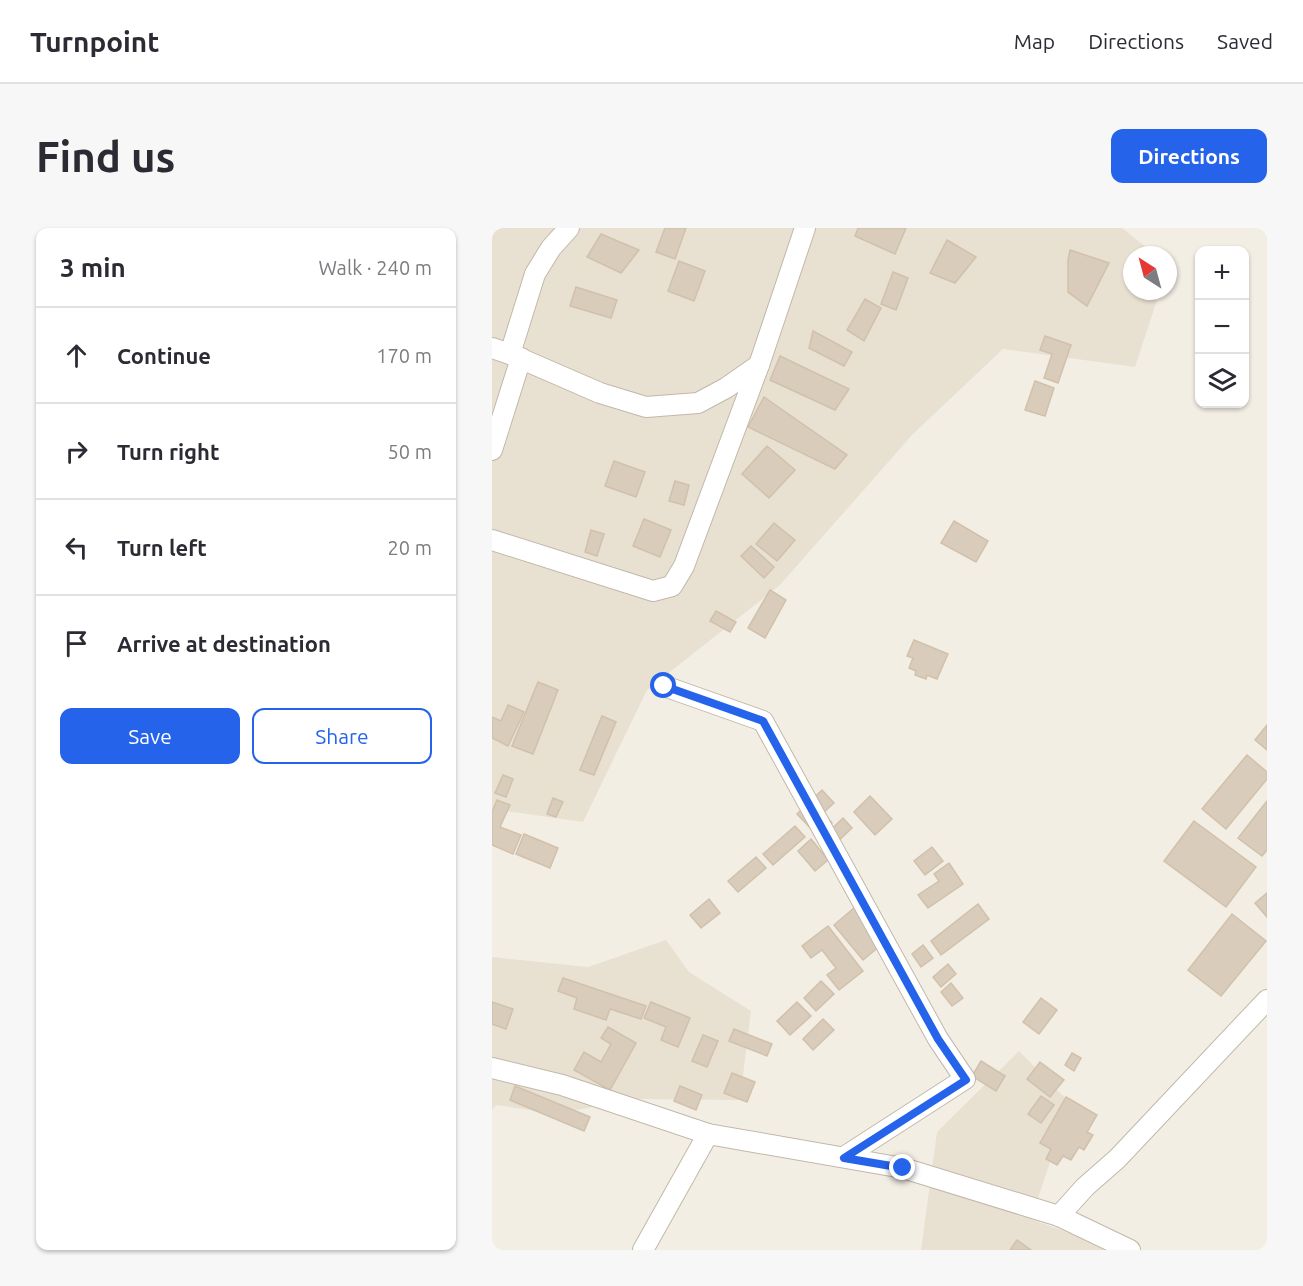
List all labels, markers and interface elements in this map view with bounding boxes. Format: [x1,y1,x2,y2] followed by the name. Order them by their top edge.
[30,26,159,57] text: Turnpoint
[1014,29,1055,53] text: Map
[1088,29,1184,53] text: Directions
[1217,29,1273,53] text: Saved
[1111,129,1267,183] button: Directions
[36,133,175,180] text: Find us
[1123,246,1177,300] north arrow
[1195,246,1249,408] map controls
[1195,246,1249,300] button: +
[60,253,126,282] text: 3 min
[319,256,432,279] text: Walk · 240 m
[1195,300,1249,354] button: −
[60,339,93,372] icon: ahead
[117,343,211,368] text: Continue
[376,344,432,367] text: 170 m
[1195,354,1249,408] button: layers
[60,435,93,468] icon: right
[117,439,219,464] text: Turn right
[388,440,432,463] text: 50 m
[60,531,93,564] icon: left
[117,535,207,560] text: Turn left
[388,536,432,559] text: 20 m
[60,627,93,660] icon: arrive
[117,631,331,656] text: Arrive at destination
[650,672,676,698] route start
[60,708,240,764] button: Save
[252,708,432,764] button: Share
[889,1154,915,1180] route end

